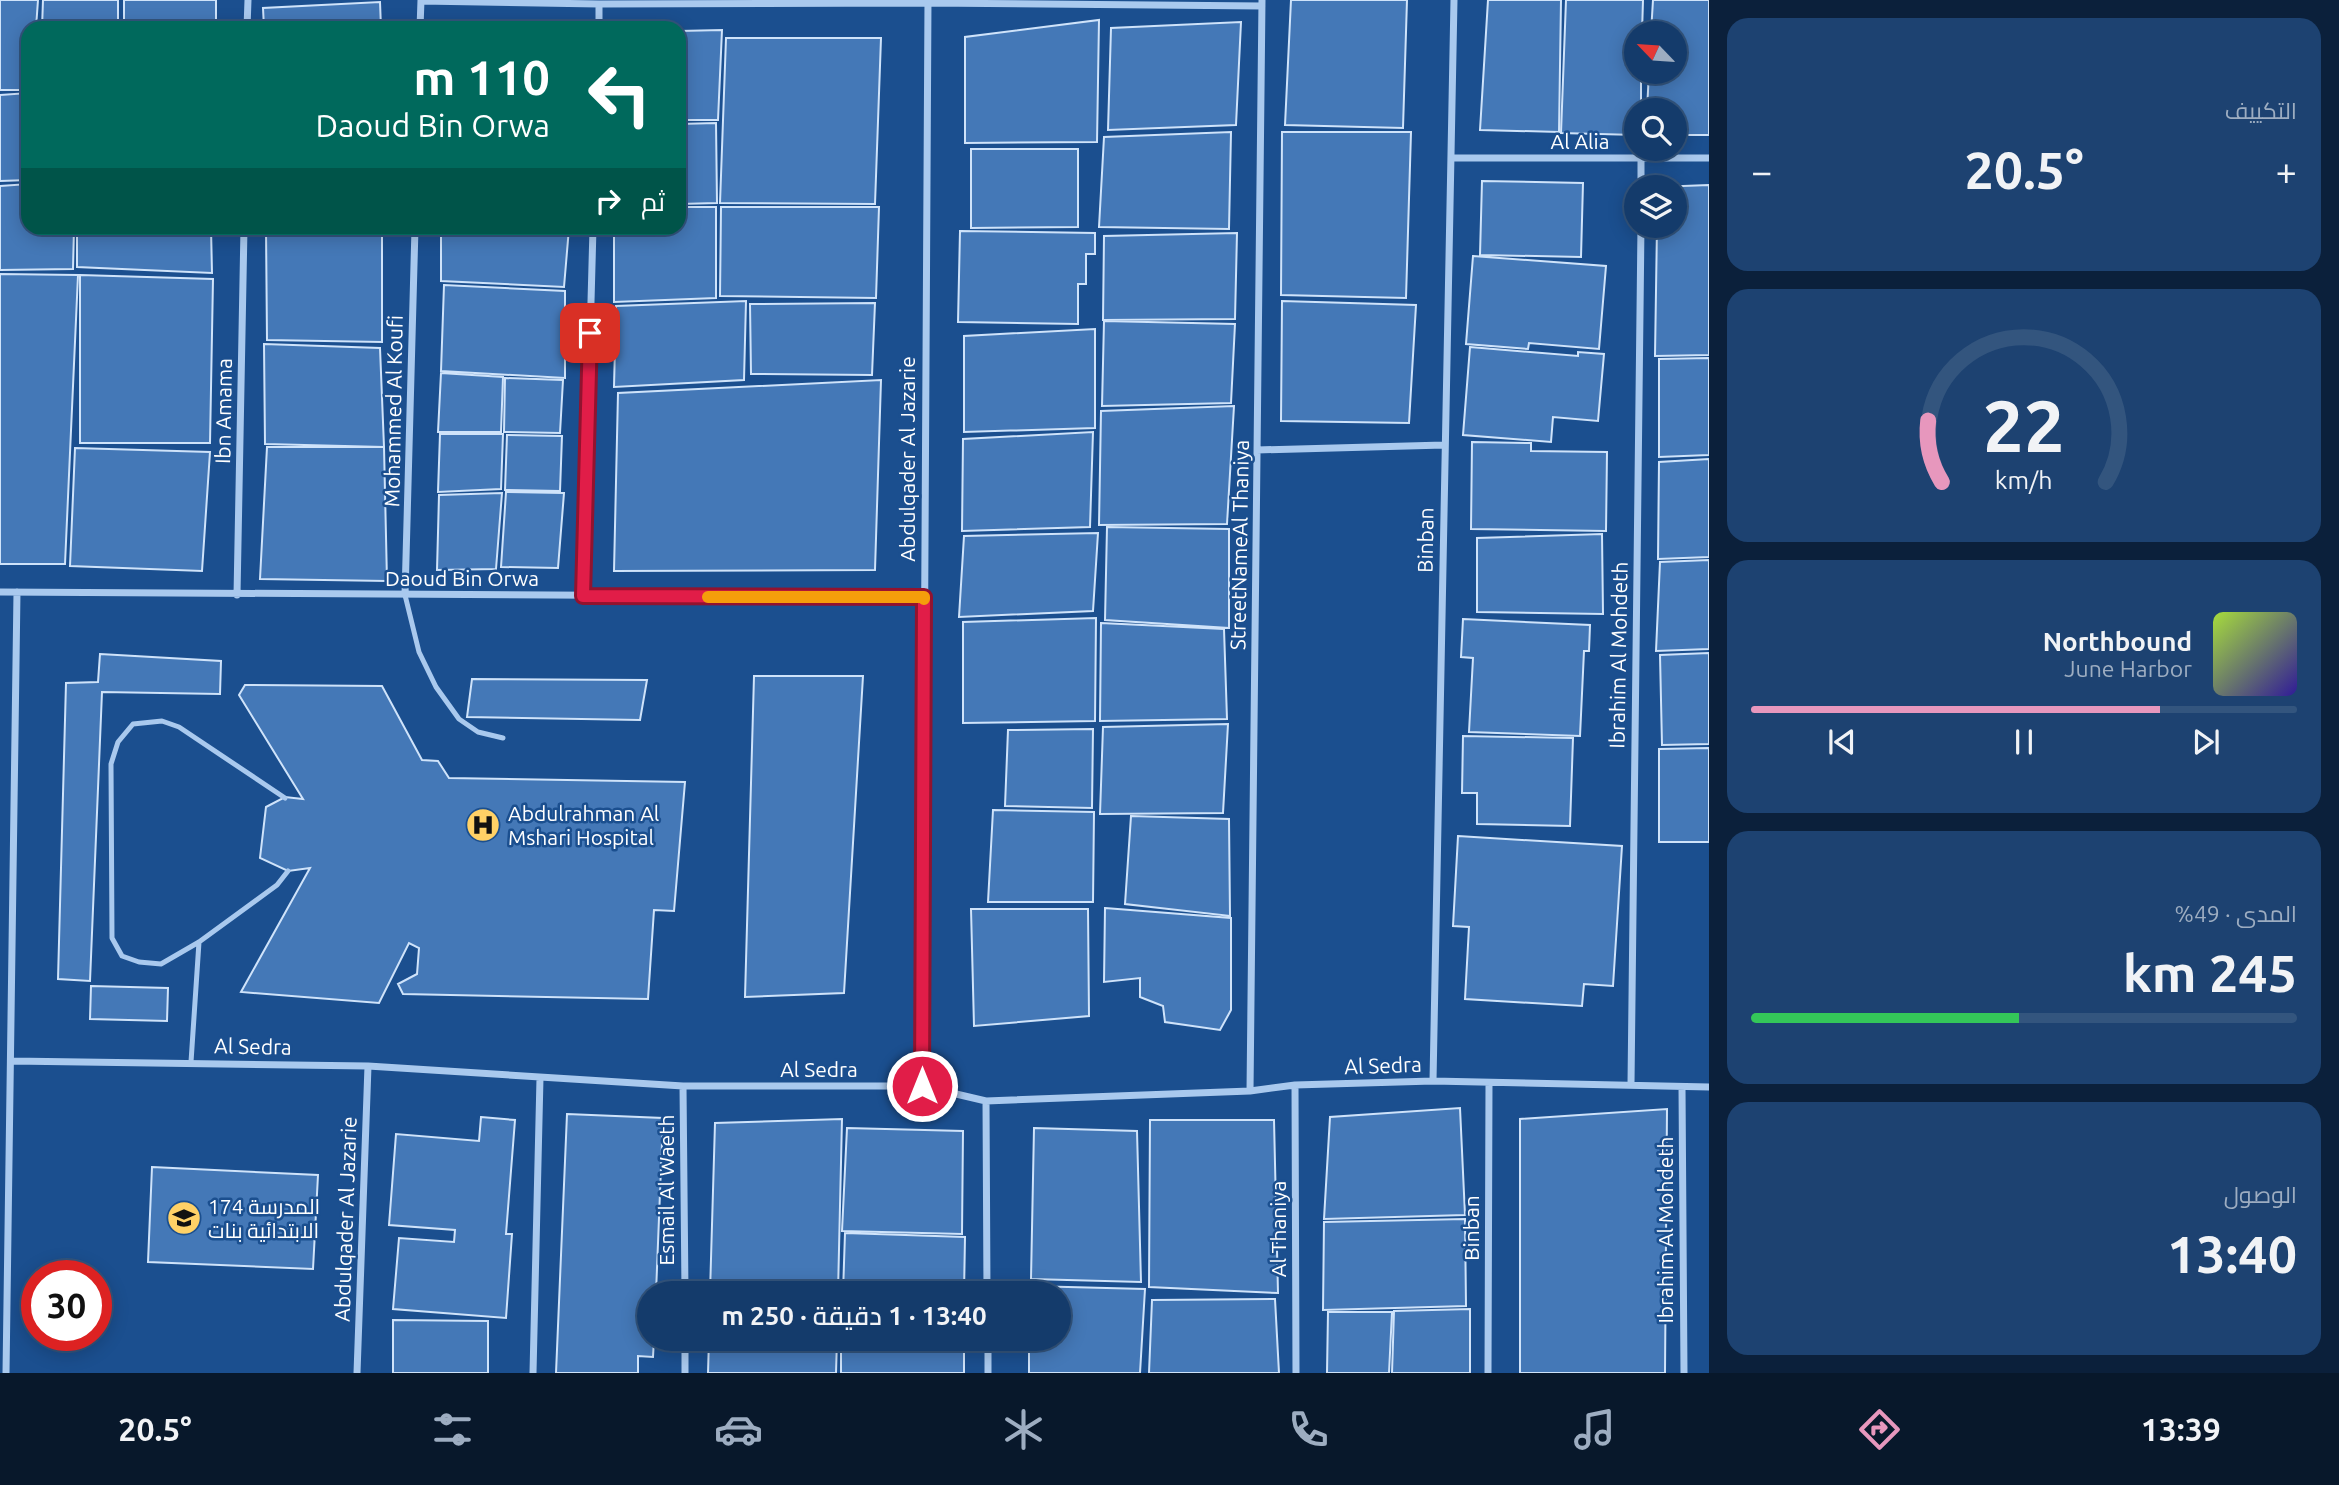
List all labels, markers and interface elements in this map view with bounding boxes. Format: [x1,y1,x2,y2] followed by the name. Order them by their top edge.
[1624,21,1687,84] north arrow
[1624,21,1687,238] map controls
[413,49,550,104] text: 110 m
[574,49,665,140] icon: left
[1624,98,1687,161] button: search
[2225,98,2297,123] text: التكييف
[315,107,550,143] text: Daoud Bin Orwa
[1550,129,1610,153] street label: Al Alia
[1964,141,2084,199] text: 20.5°
[1751,150,1772,192] text: −
[2276,150,2297,192] text: +
[1624,175,1687,238] button: layers
[589,182,627,220] icon: right
[641,187,665,216] text: ثم
[560,303,620,363] pin
[571,314,609,352] icon: arrive
[379,315,407,507] street label: Mohammed Al Koufi
[895,356,919,562] street label: Abdulqader Al Jazarie
[210,358,236,464] street label: Ibn Amama
[1983,384,2065,466] text: 22
[1225,440,1253,650] street label: StreetNameAl Thaniya
[1995,465,2053,493] text: km/h
[1412,507,1438,573] street label: Binban
[1604,561,1632,749] street label: Ibrahim Al Mohdeth
[385,566,539,590] street label: Daoud Bin Orwa
[2043,627,2192,656] text: Northbound
[2064,656,2192,681] text: June Harbor
[1823,723,1861,761] icon: previous
[2005,723,2043,761] icon: pause
[2187,723,2225,761] icon: next
[508,801,659,849] place label: Abdulrahman Al Mshari Hospital
[464,806,502,844] hospital icon: Abdulrahman Al Mshari Hospital
[2175,901,2297,926] text: المدى · 49%
[2123,944,2297,1002] text: 245 km
[214,1033,292,1059] street label: Al Sedra
[885,1049,959,1123] position arrow
[1344,1052,1422,1078] street label: Al Sedra
[780,1057,858,1081] street label: Al Sedra
[654,1115,678,1265] street label: Esmail Al Waeth
[329,1116,361,1322] street label: Abdulqader Al Jazarie
[1653,1136,1677,1324] street label: Ibrahim Al Mohdeth
[1266,1181,1290,1277] street label: Al Thaniya
[2224,1182,2297,1207] text: الوصول
[208,1194,320,1242] place label: المدرسة 174 الابتدائية بنات
[1459,1195,1483,1261] street label: Binban
[165,1199,203,1237] school or university icon: المدرسة 174 الابتدائية بنات
[2167,1225,2297,1283] text: 13:40
[21,1260,112,1351] speed limit sign: 30
[721,1301,987,1330] text: 13:40 · 1 دقيقة · 250 m
[428,1405,477,1454] icon: filters
[714,1405,763,1454] icon: car
[999,1405,1048,1454] icon: climate
[1284,1405,1333,1454] icon: phone
[1570,1405,1619,1454] icon: music
[1855,1405,1904,1454] icon: directions
[118,1411,192,1447] text: 20.5°
[2141,1411,2221,1447] text: 13:39

